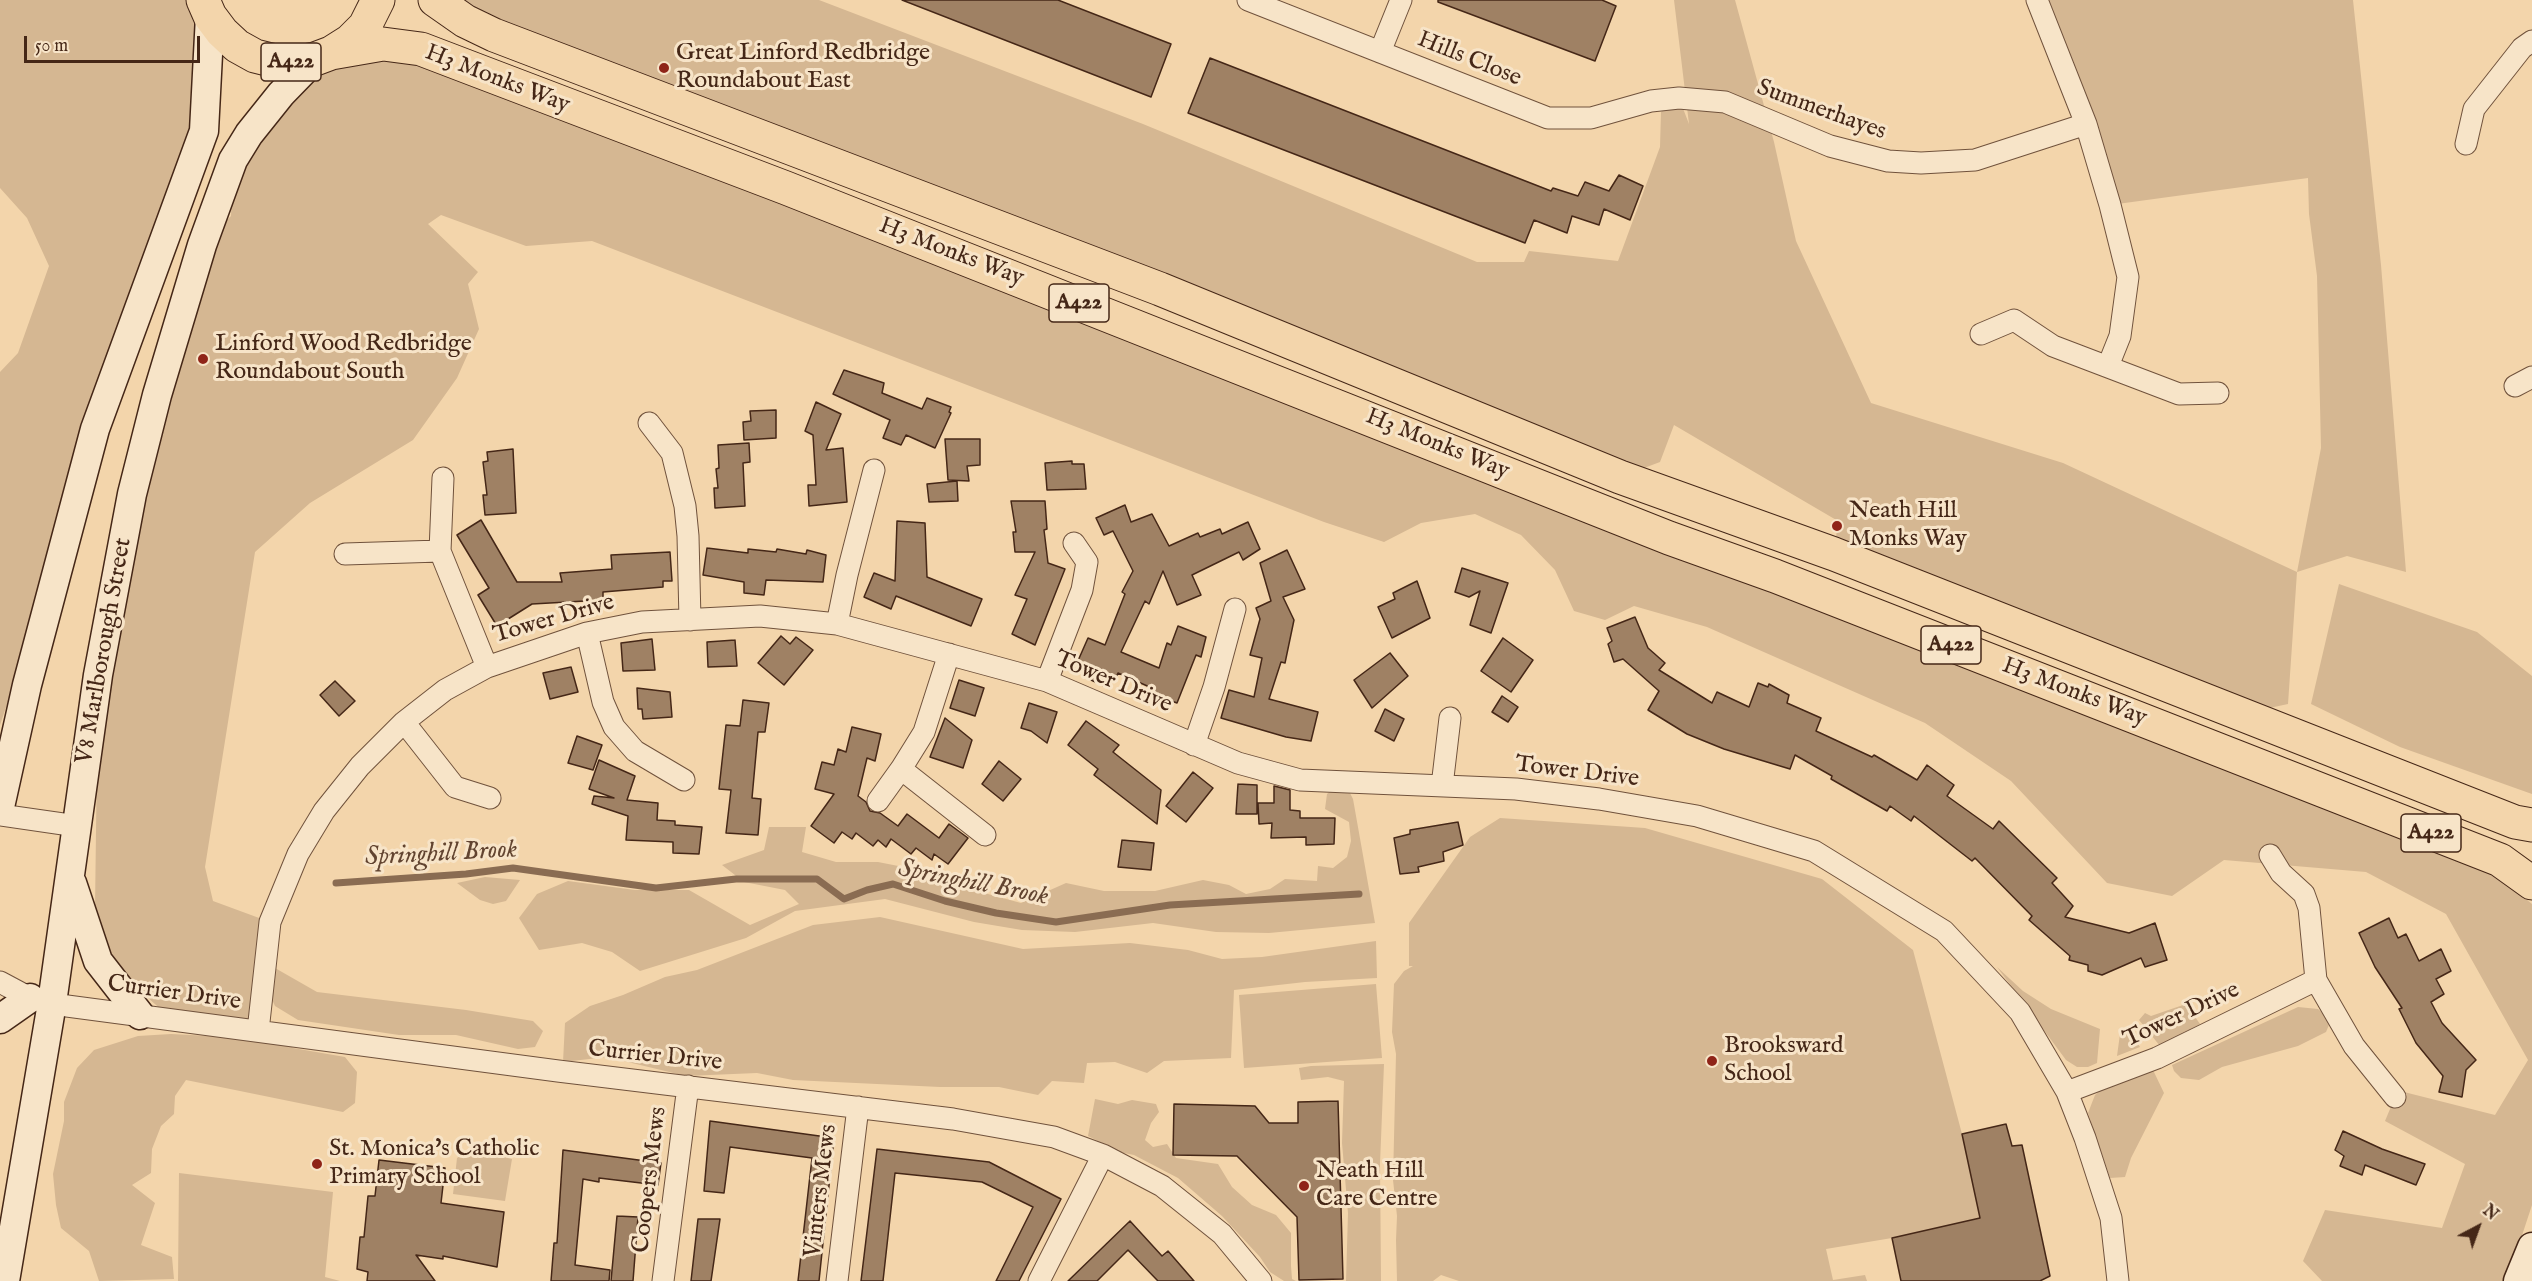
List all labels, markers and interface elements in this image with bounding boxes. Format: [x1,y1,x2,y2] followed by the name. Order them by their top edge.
[27,24,202,62] scale bar
[1413,26,1525,94] street label: Hills Close
[35,35,68,58] text: 50 m
[421,39,573,121] street label: H3 Monks Way
[676,40,930,96] place label: Great Linford Redbridge Roundabout East
[261,43,321,81] road number: A422
[657,61,671,75] marker: Great Linford Redbridge Roundabout East
[1752,74,1890,148] street label: Summerhayes
[875,212,1027,294] street label: H3 Monks Way
[1049,284,1109,322] road number: A422
[215,331,472,387] place label: Linford Wood Redbridge Roundabout South
[196,352,210,366] marker: Linford Wood Redbridge Roundabout South
[1361,403,1513,487] street label: H3 Monks Way
[1849,498,1967,554] place label: Neath Hill Monks Way
[1830,519,1844,533] marker: Neath Hill Monks Way
[71,536,139,766] street label: V8 Marlborough Street
[490,589,618,651] street label: Tower Drive
[1921,626,1981,664] road number: A422
[1050,645,1176,721] street label: Tower Drive
[1998,652,2150,734] street label: H3 Monks Way
[1513,751,1641,795] street label: Tower Drive
[2401,814,2461,852] road number: A422
[364,835,518,875] water label: Springhill Brook
[895,854,1051,914] water label: Springhill Brook
[105,970,243,1018] street label: Currier Drive
[2119,977,2245,1055] street label: Tower Drive
[1724,1033,1843,1089] place label: Brooksward School
[587,1036,723,1078] street label: Currier Drive
[1705,1054,1719,1068] marker: Brooksward School
[628,1105,674,1255] street label: Coopers Mews
[800,1123,844,1259] street label: Vinters Mews
[329,1136,539,1192] place label: St. Monica's Catholic Primary School
[310,1157,324,1171] marker: St. Monica's Catholic Primary School
[1316,1158,1438,1214] place label: Neath Hill Care Centre
[1297,1179,1311,1193] marker: Neath Hill Care Centre
[2448,1197,2508,1257] north arrow
[2478,1201,2502,1226] text: N

